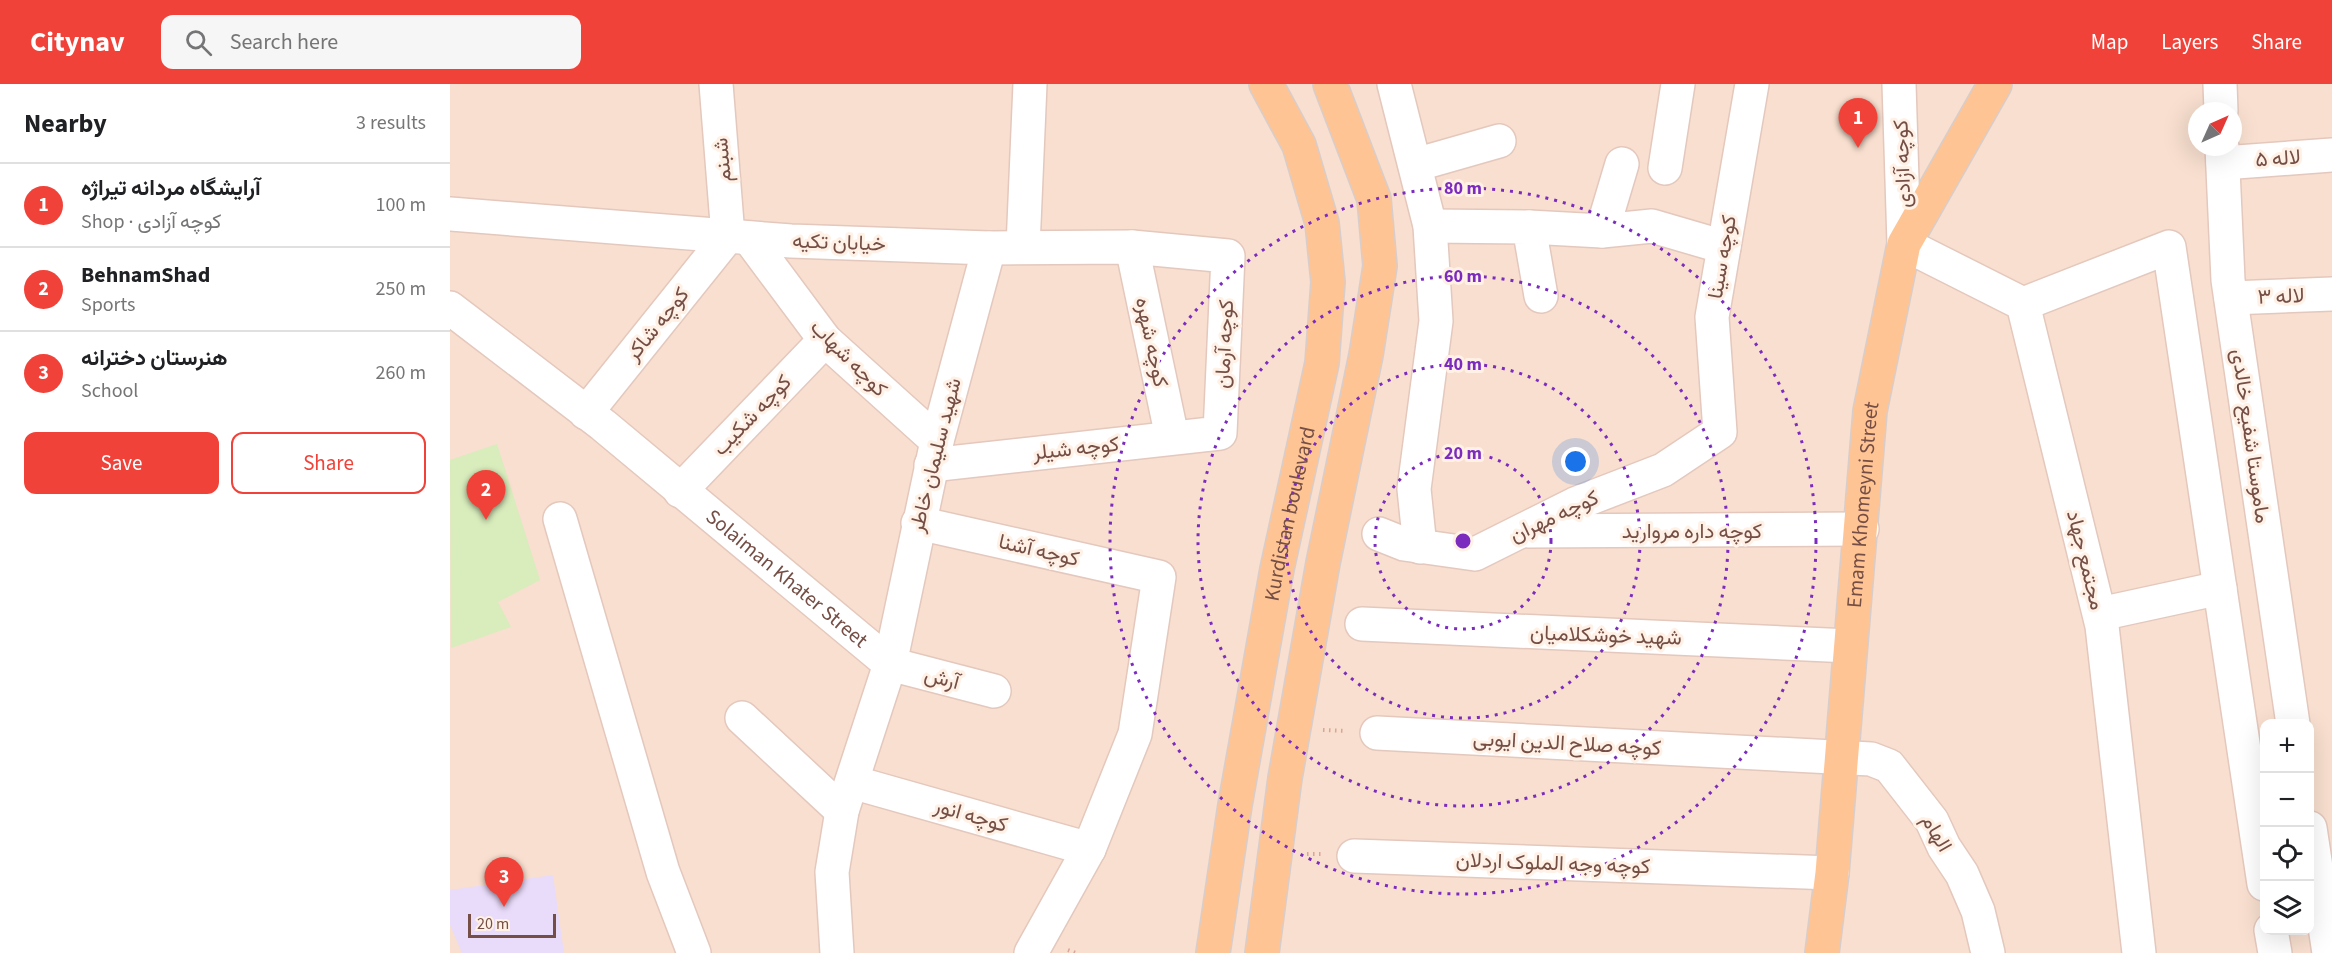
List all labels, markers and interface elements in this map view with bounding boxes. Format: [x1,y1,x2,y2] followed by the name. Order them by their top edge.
[161,15,581,69] search box
[30,22,125,62] text: Citynav
[182,26,215,59] icon: search
[230,26,338,58] text: Search here
[2091,27,2128,57] text: Map
[2161,27,2218,57] text: Layers
[2251,27,2302,57] text: Share
[1838,98,1878,148] pin: 1
[2188,102,2242,156] north arrow
[24,105,107,142] text: Nearby
[356,109,426,137] text: 3 results
[1885,119,1919,209] street label: کوچه آزادی
[705,137,739,183] street label: شبنم
[2254,141,2302,175] street label: لاله ۵
[81,172,261,204] text: آرایشگاه مردانه تیراژه
[1444,176,1482,201] text: 80 m
[38,191,49,219] text: 1
[376,191,426,219] text: 100 m
[81,208,221,236] text: Shop · کوچه آزادی
[1700,213,1744,301] street label: کوچه سینا
[792,225,886,259] street label: خیابان تکیه
[81,259,210,291] text: BehnamShad
[1444,264,1482,289] text: 60 m
[38,275,49,303] text: 2
[376,275,426,303] text: 250 m
[2257,280,2305,312] street label: لاله ۳
[617,281,696,368] street label: کوچه شاکر
[81,291,136,319] text: Sports
[1128,294,1176,390] street label: کوچه شهره
[1207,299,1241,389] street label: کوچه آرمان
[803,312,895,404] street label: کوچه شهاب
[81,342,228,374] text: هنرستان دخترانه
[2224,347,2278,525] street label: ماموستا شفیع خالدی
[1444,352,1482,377] text: 40 m
[38,359,49,387] text: 3
[376,359,426,387] text: 260 m
[706,368,798,462] street label: کوچه شکیب
[901,375,969,536] street label: شهید سلیمان خاطر
[81,377,138,405] text: School
[1839,399,1887,609] street label: Emam Khomeyni Street
[1257,424,1323,603] street label: Kurdistan boulevard
[1030,429,1121,468] street label: کوچه شیلر
[24,432,219,494] button: Save
[231,432,426,494] button: Share
[1444,441,1482,466] text: 20 m
[1561,447,1590,476] your location
[466,470,506,520] pin: 2
[1505,482,1603,550] street label: کوچه مهران
[699,502,874,655] street label: Solaiman Khater Street
[2059,507,2113,613] street label: مجتمع جهاد
[1622,516,1762,546] street label: کوچه داره مروارید
[996,526,1082,574] street label: کوچه آشنا
[1453,531,1473,551] centre of rings
[1530,617,1682,653] street label: شهید خوشکلامیان
[921,659,965,698] street label: آرش
[2260,719,2314,935] map controls
[2260,719,2314,773] button: +
[1472,723,1662,763] street label: کوچه صلاح الدین ایوبی
[2260,773,2314,827] button: −
[930,790,1011,840] street label: کوچه انور
[1914,808,1960,858] street label: الهام
[2260,827,2314,881] button: locate
[1455,845,1651,881] street label: کوچه وجه الملوک اردلان
[484,858,524,907] pin: 3
[2260,881,2314,935] button: layers
[468,911,556,938] scale bar
[477,913,509,935] text: 20 m

